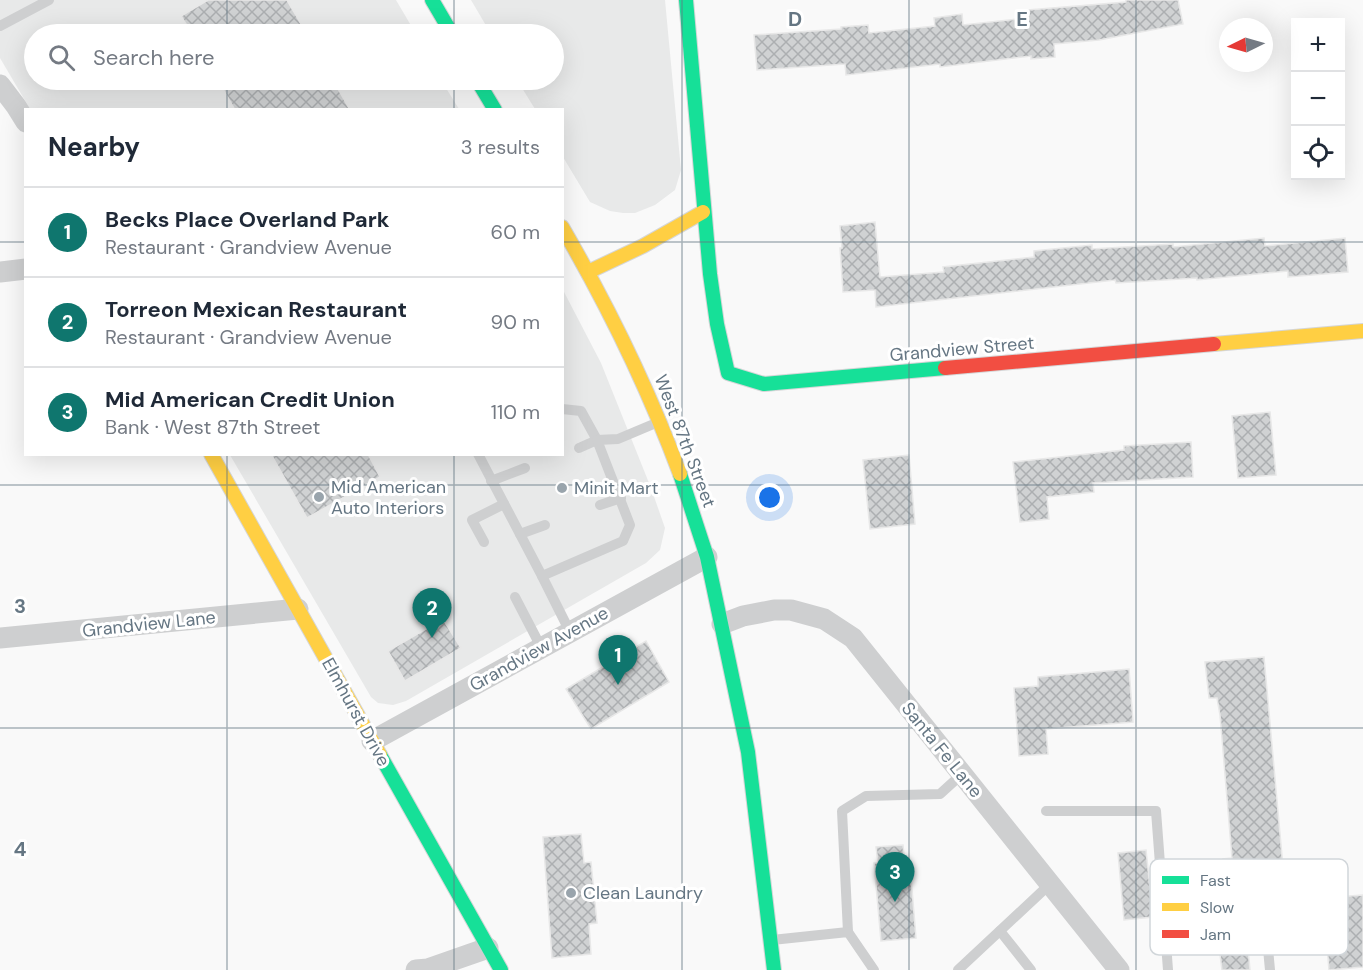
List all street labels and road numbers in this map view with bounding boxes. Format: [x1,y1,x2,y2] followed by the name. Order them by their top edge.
[889,331,1035,367] street label: Grandview Street
[649,371,721,511] street label: West 87th Street
[465,601,613,697] street label: Grandview Avenue
[81,605,217,643] street label: Grandview Lane
[316,653,396,771] street label: Elmhurst Drive
[896,697,988,803] street label: Santa Fe Lane

